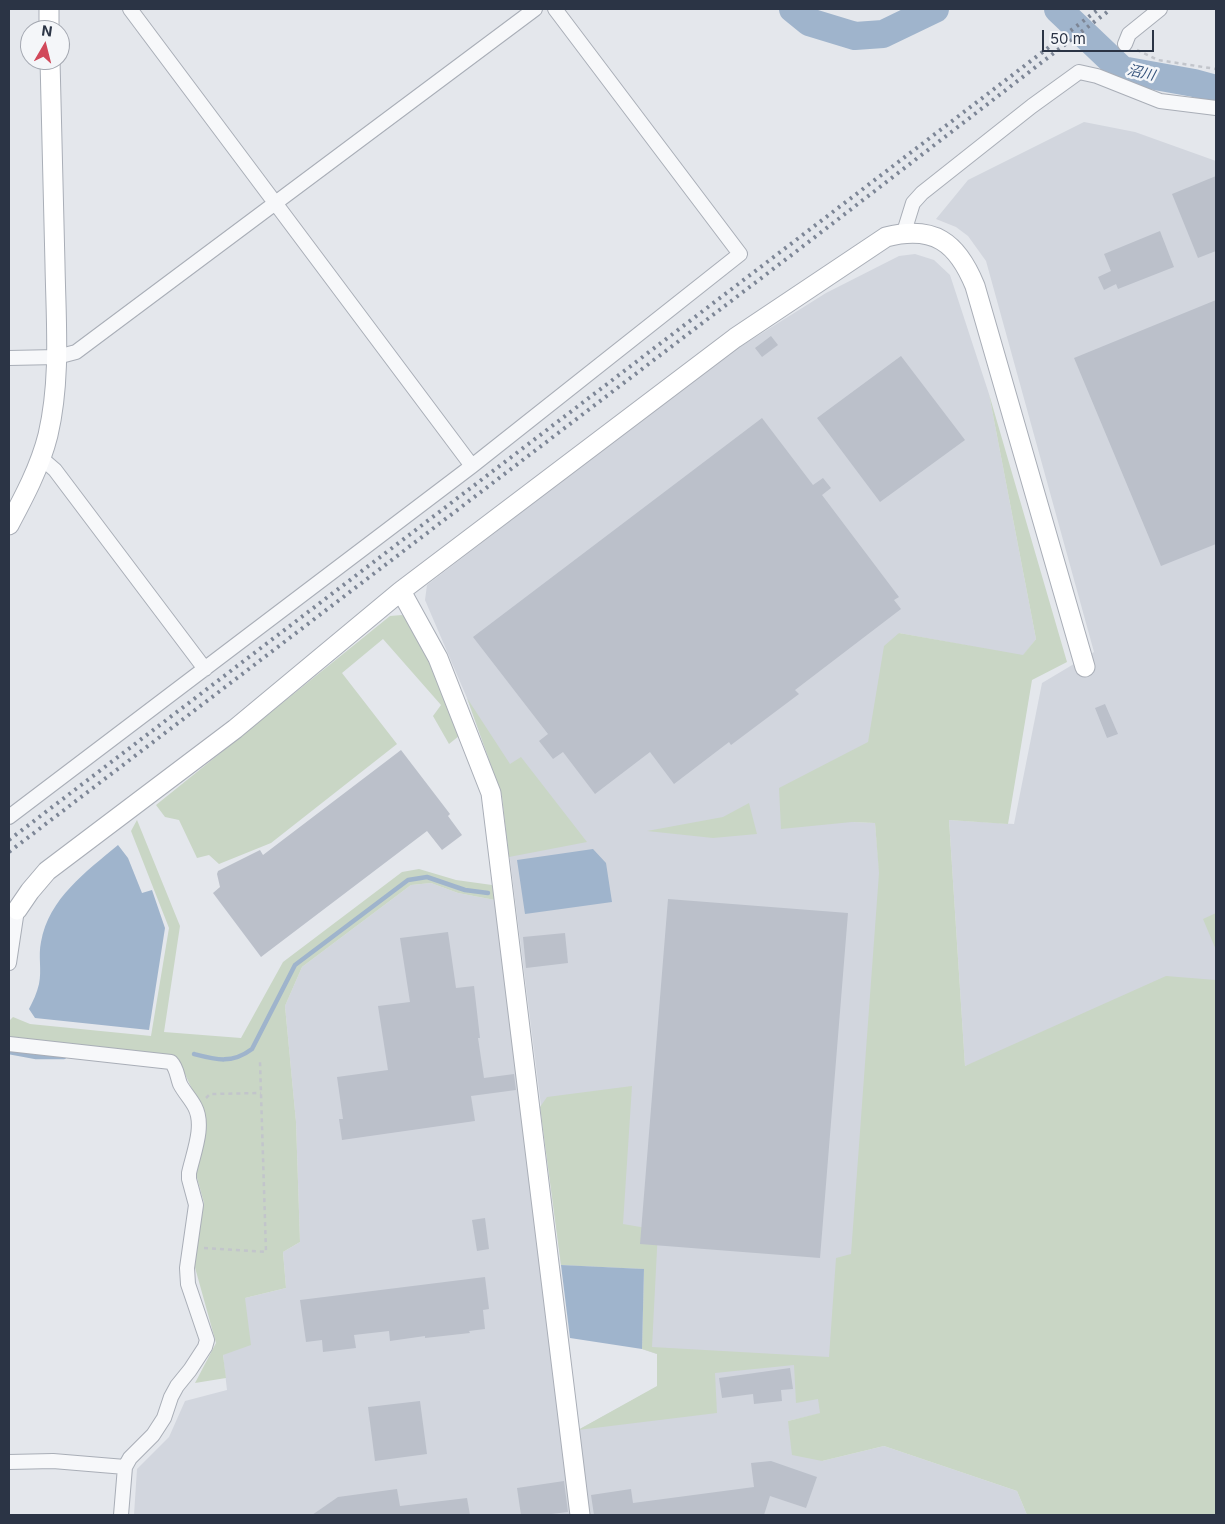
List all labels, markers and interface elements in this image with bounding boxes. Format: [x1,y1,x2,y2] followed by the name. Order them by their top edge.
[20,20,70,70] north arrow
[1045,20,1158,52] scale bar
[41,21,53,40] text: N
[1050,29,1086,48] text: 50 m
[1125,62,1157,84] water label: 沼川

